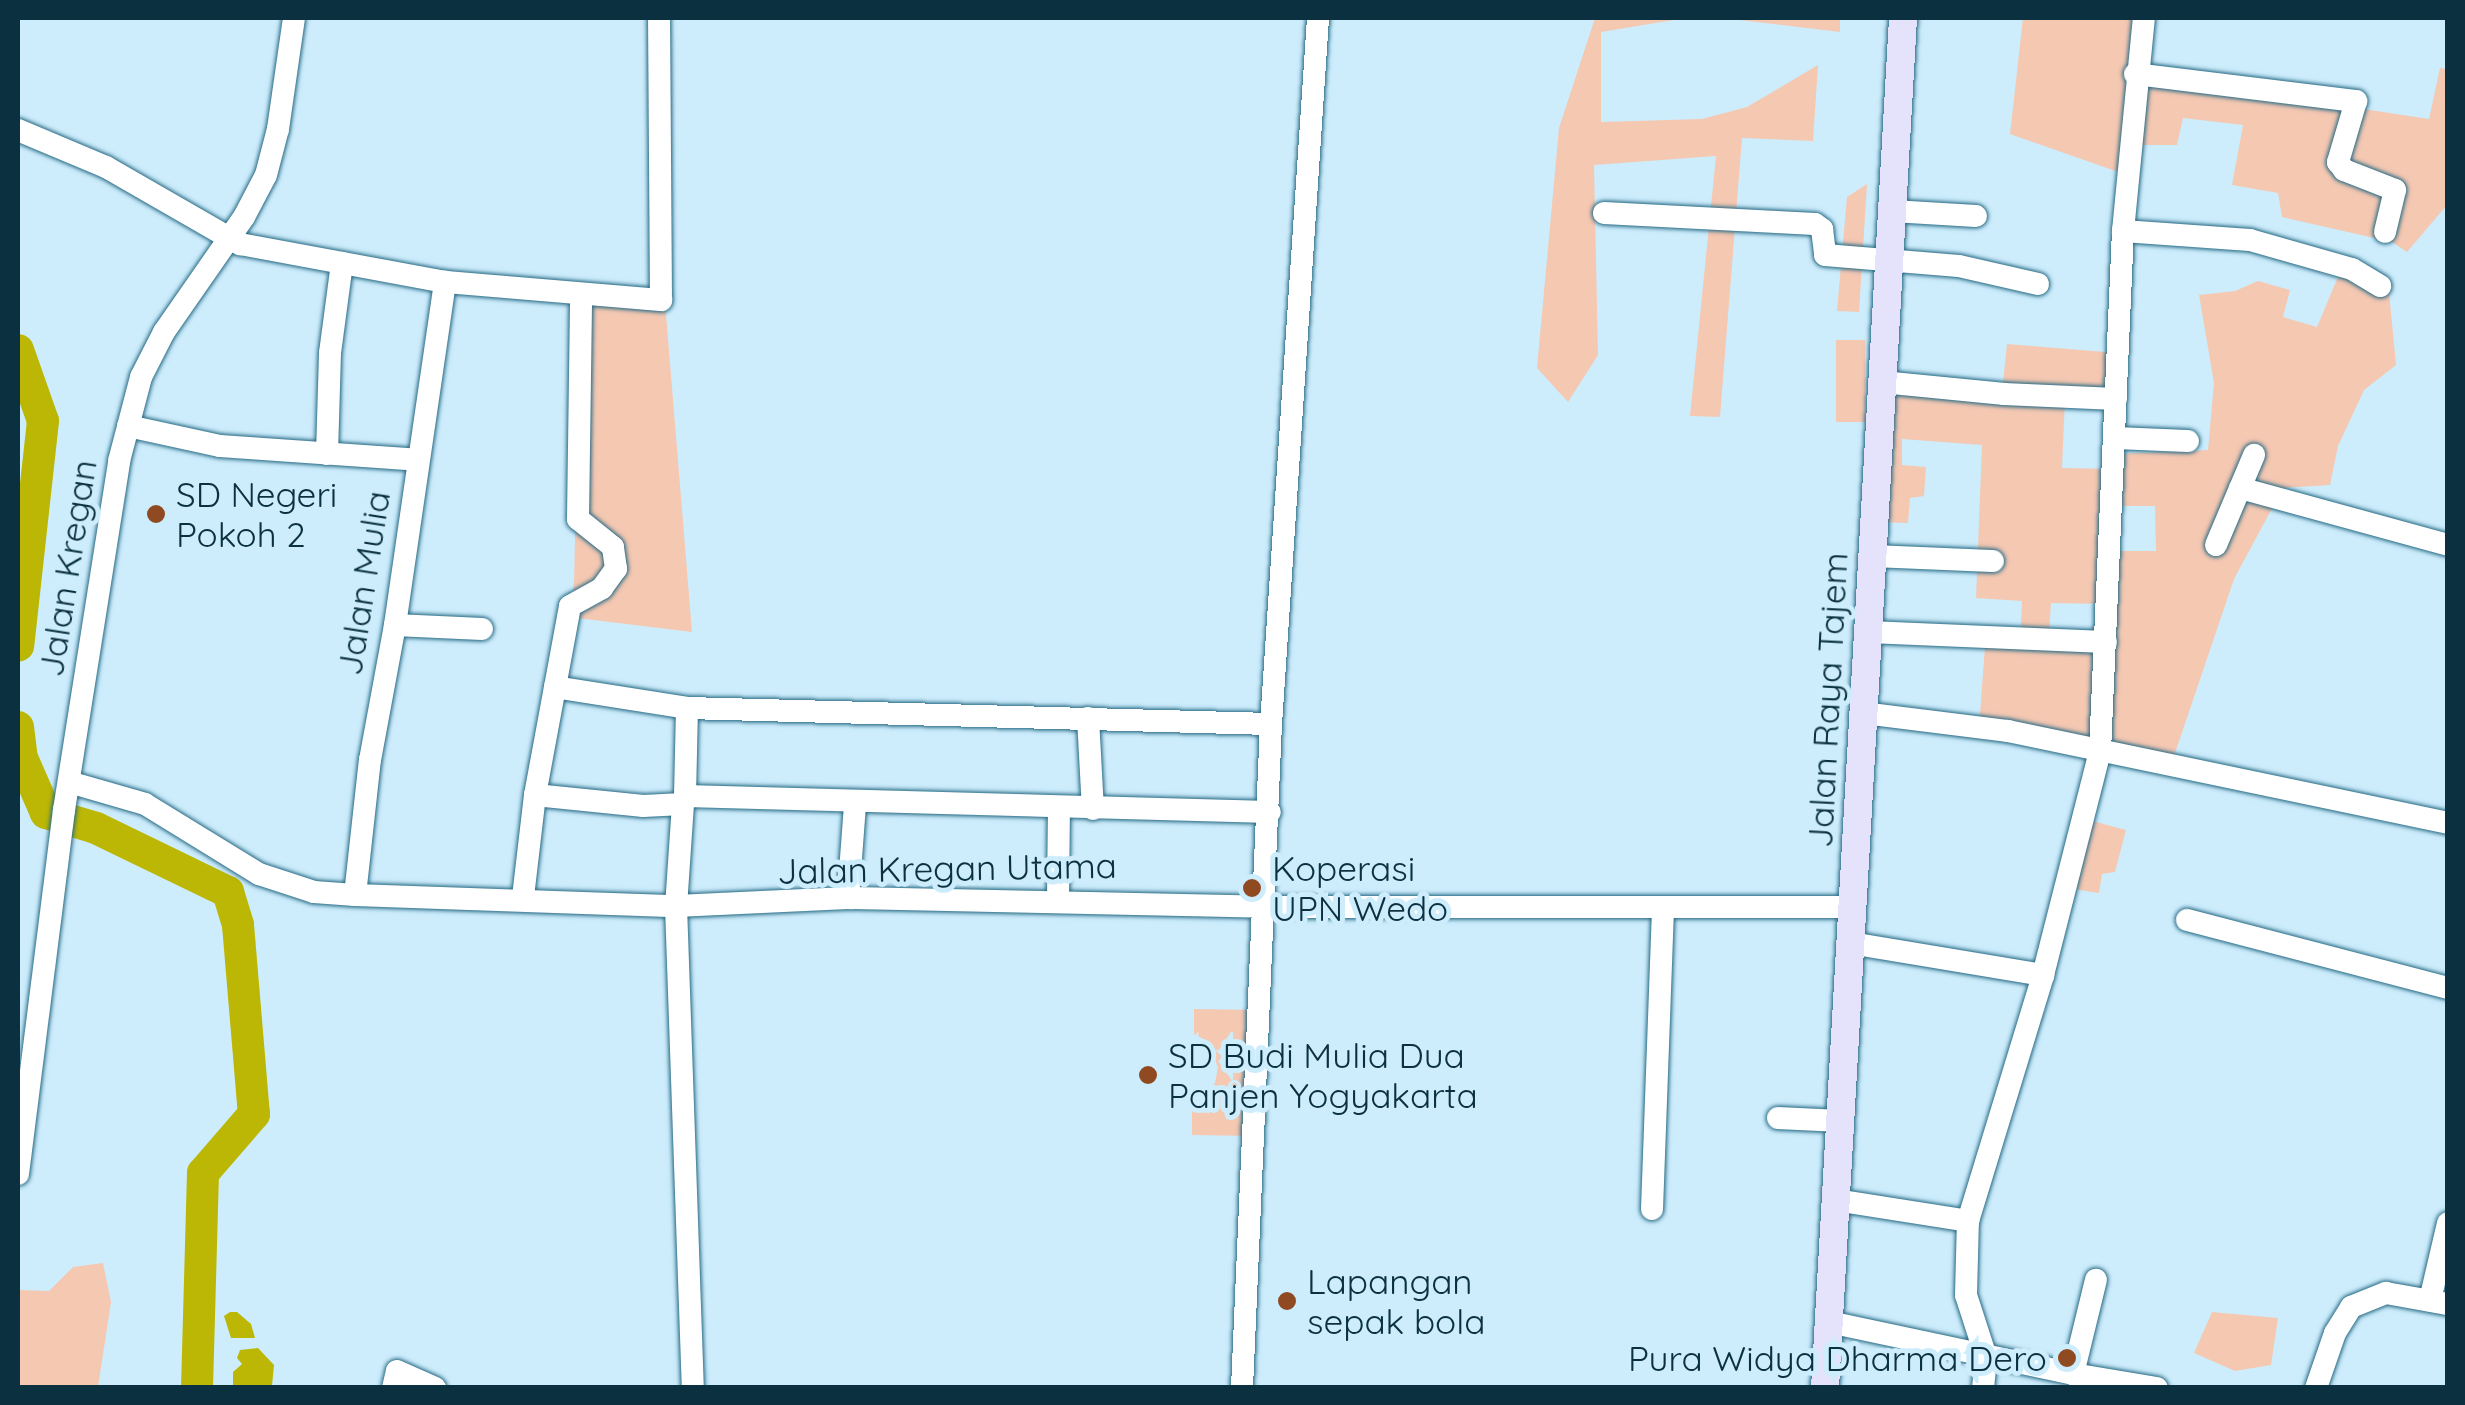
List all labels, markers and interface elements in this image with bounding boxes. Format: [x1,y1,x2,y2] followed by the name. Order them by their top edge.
[29,457,105,679] street label: Jalan Kregan
[176,473,337,555] place label: SD Negeri Pokoh 2
[328,488,398,678] street label: Jalan Mulia
[145,503,167,525] marker: SD Negeri Pokoh 2
[1798,551,1856,849] street label: Jalan Raya Tajem
[777,844,1117,892] street label: Jalan Kregan Utama
[1272,847,1448,929] place label: Koperasi UPN Wedo
[1241,877,1263,899] marker: Koperasi UPN Wedo
[1168,1034,1478,1116] place label: SD Budi Mulia Dua Panjen Yogyakarta
[1137,1064,1159,1086] marker: SD Budi Mulia Dua Panjen Yogyakarta
[1307,1260,1485,1342] place label: Lapangan sepak bola
[1276,1290,1298,1312] marker: Lapangan sepak bola
[1628,1337,2047,1379] place label: Pura Widya Dharma Dero
[2056,1347,2078,1369] marker: Pura Widya Dharma Dero

